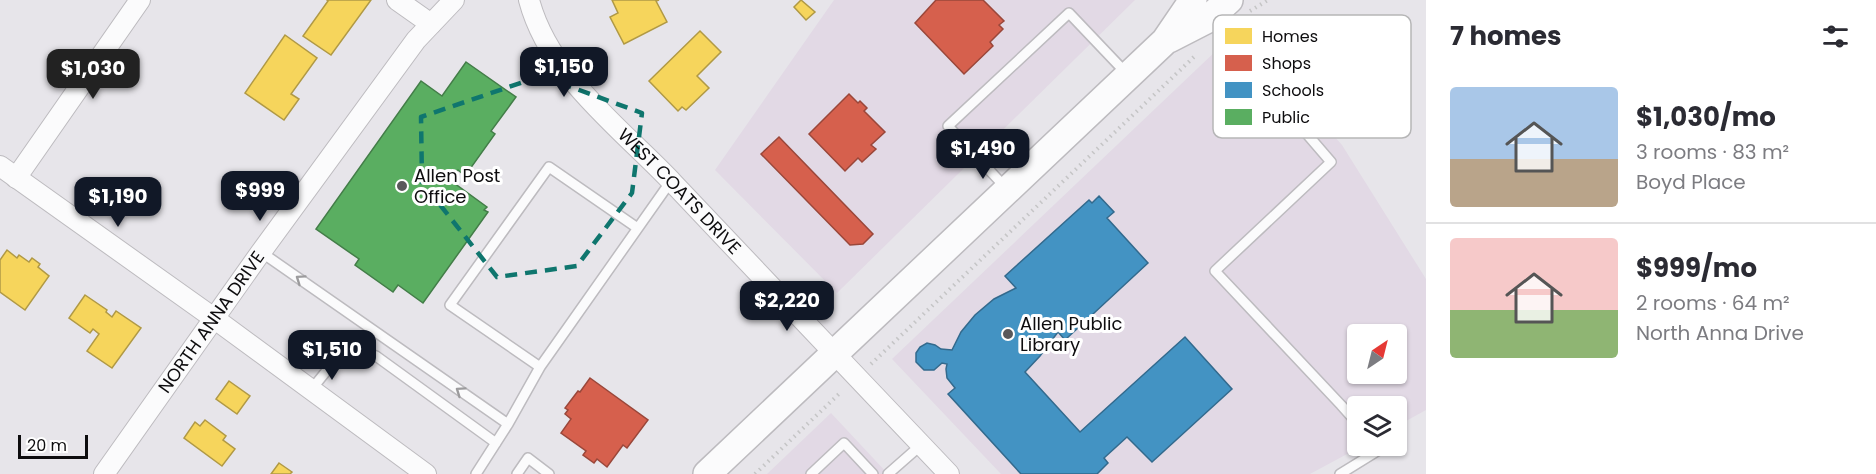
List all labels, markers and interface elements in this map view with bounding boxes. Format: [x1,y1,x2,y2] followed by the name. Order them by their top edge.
[1213,15,1411,138] legend
[1450,18,1562,54] text: 7 homes
[1819,20,1852,53] icon: filters
[1262,25,1318,48] text: Homes
[515,47,613,98] pin: $1,150
[44,49,142,100] pin: $1,030
[534,52,594,80] text: $1,150
[1262,52,1311,75] text: Shops
[61,54,125,82] text: $1,030
[1262,79,1324,102] text: Schools
[1636,99,1776,135] text: $1,030/mo
[1262,106,1310,129] text: Public
[1498,111,1570,183] icon: home
[612,122,747,260] street label: WEST COATS DRIVE
[934,129,1032,180] pin: $1,490
[950,134,1016,162] text: $1,490
[1636,138,1789,166] text: 3 rooms · 83 m²
[414,163,500,209] place label: Allen Post Office
[1636,168,1746,196] text: Boyd Place
[224,171,296,222] pin: $999
[235,176,285,204] text: $999
[69,177,167,228] pin: $1,190
[395,179,409,193] marker: Allen Post Office
[88,182,148,210] text: $1,190
[152,246,270,398] street label: NORTH ANNA DRIVE
[1636,250,1757,286] text: $999/mo
[1498,262,1570,334] icon: home
[296,275,307,286] one-way arrow
[738,281,836,332] pin: $2,220
[754,286,820,314] text: $2,220
[1636,289,1790,317] text: 2 rooms · 64 m²
[1020,311,1122,357] place label: Allen Public Library
[1636,319,1804,347] text: North Anna Drive
[1347,324,1407,384] north arrow
[1347,324,1407,456] map controls
[1001,327,1015,341] marker: Allen Public Library
[283,330,381,381] pin: $1,510
[302,335,362,363] text: $1,510
[456,387,467,398] one-way arrow
[1347,396,1407,456] button: layers
[18,432,88,460] scale bar
[27,434,67,457] text: 20 m

